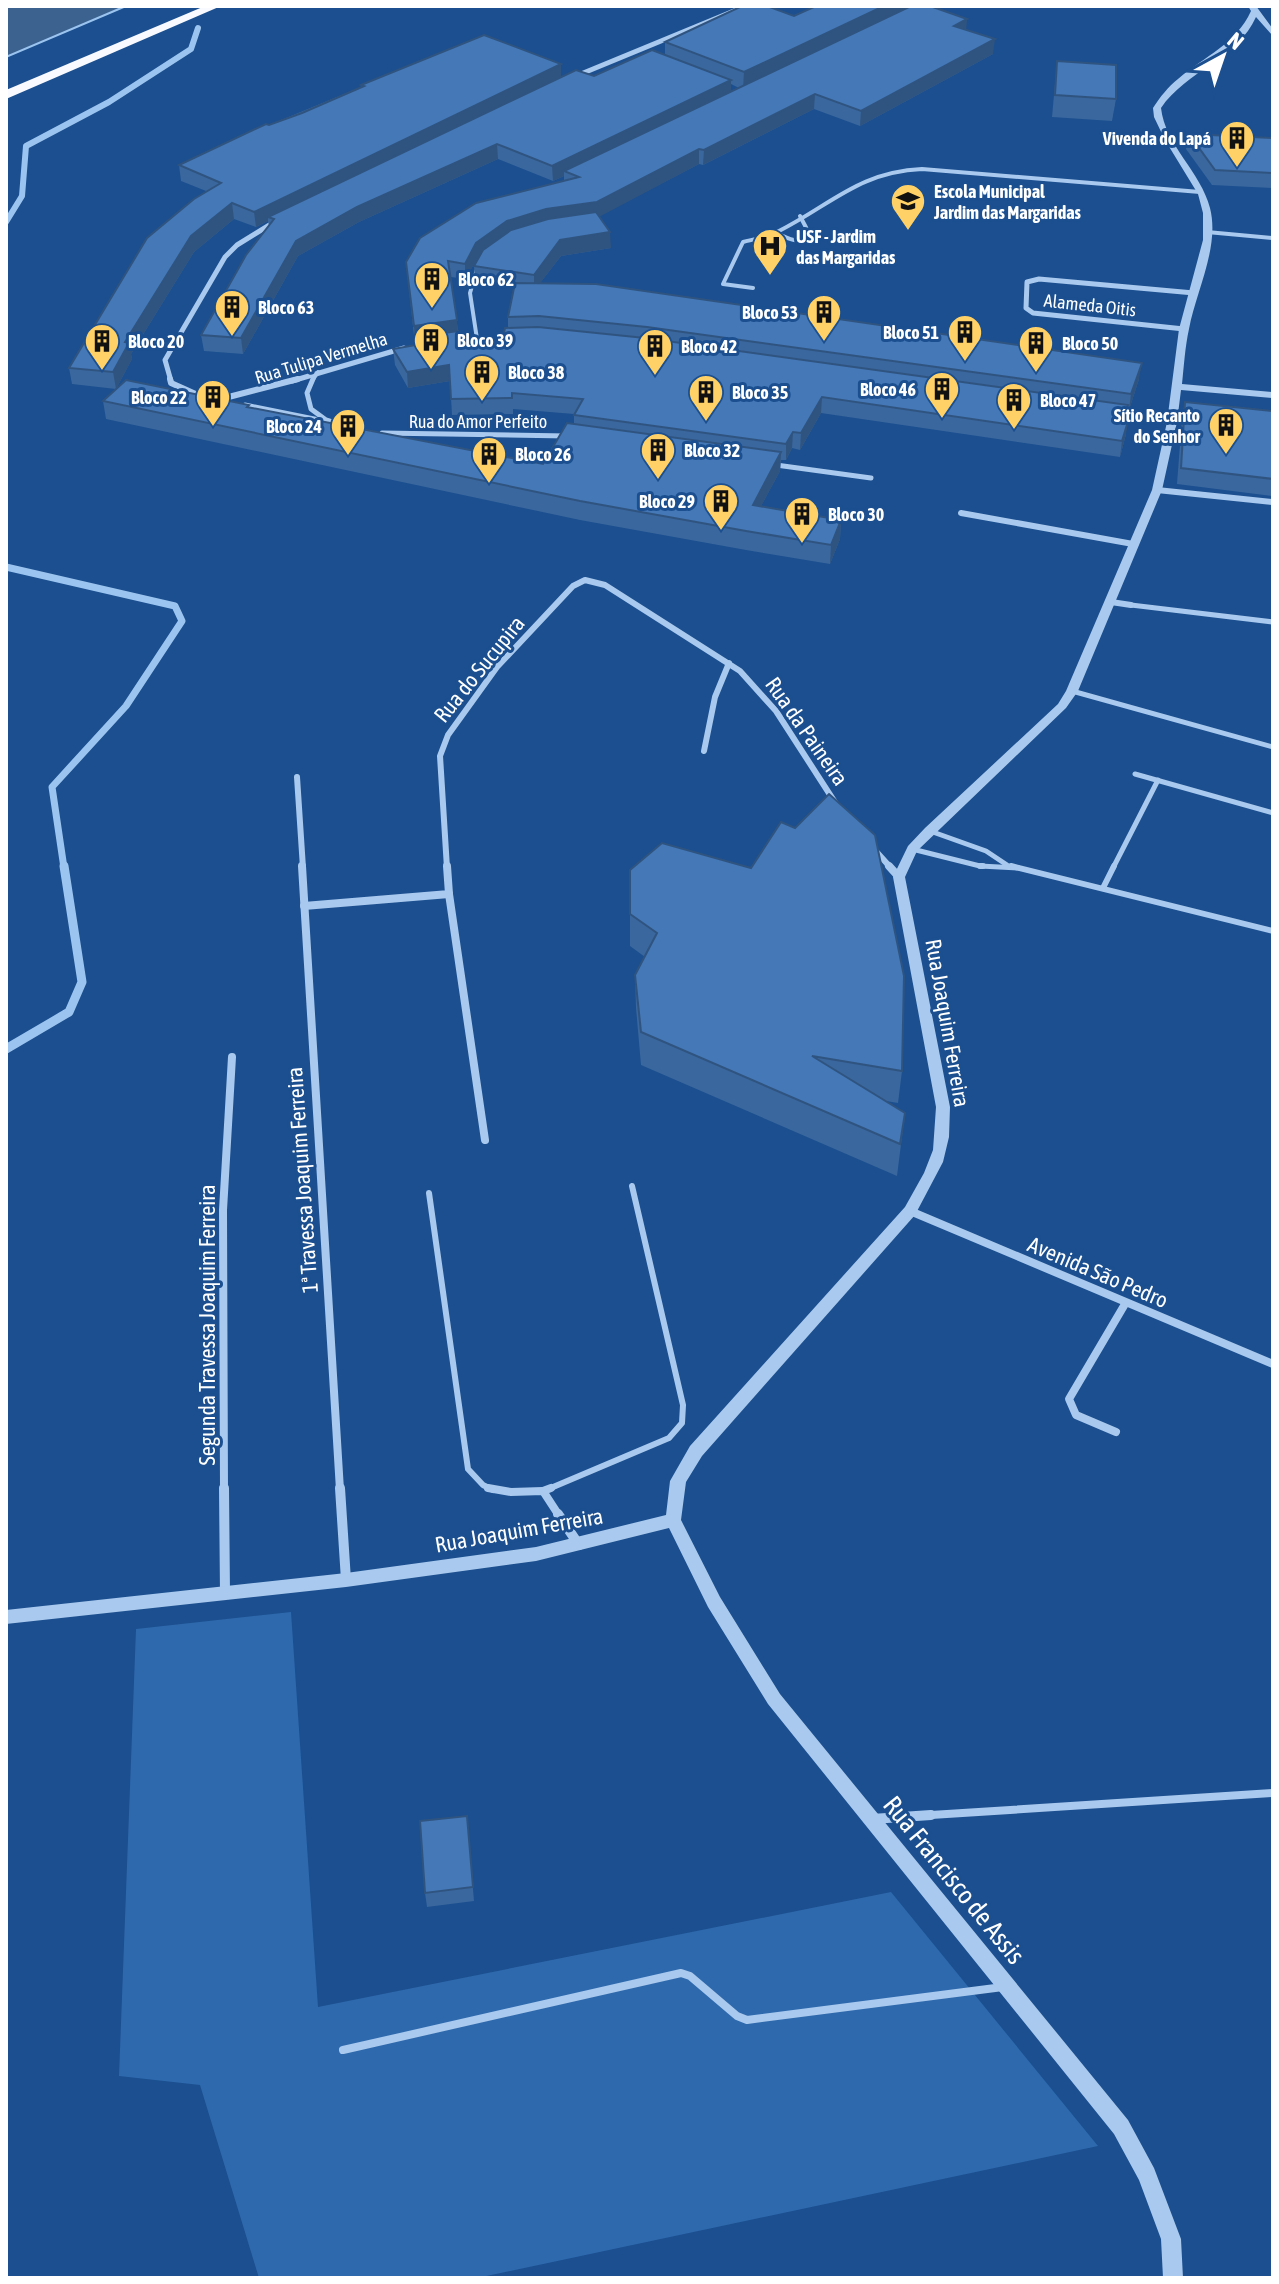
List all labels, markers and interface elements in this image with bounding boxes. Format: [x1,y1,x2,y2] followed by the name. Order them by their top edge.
[1183,16,1263,96] north arrow
[1223,27,1249,55] text: N
[1218,119,1256,169] building icon: Vivenda do Lapá
[1102,128,1211,149] place label: Vivenda do Lapá
[933,181,1082,223] place label: Escola Municipal Jardim das Margaridas
[889,182,927,232] school or university icon: Escola Municipal Jardim das Margaridas
[796,226,896,268] place label: USF - Jardim das Margaridas
[751,227,789,277] hospital icon: USF - Jardim das Margaridas
[413,260,451,310] building icon: Bloco 62
[458,269,514,290] place label: Bloco 62
[213,288,251,338] building icon: Bloco 63
[1043,290,1137,320] street label: Alameda Oitis
[805,293,843,343] building icon: Bloco 53
[258,297,314,318] place label: Bloco 63
[742,302,798,323] place label: Bloco 53
[946,313,984,363] building icon: Bloco 51
[412,321,450,371] building icon: Bloco 39
[83,322,121,372] building icon: Bloco 20
[883,322,939,343] place label: Bloco 51
[1017,324,1055,374] building icon: Bloco 50
[636,327,674,377] building icon: Bloco 42
[252,328,390,388] street label: Rua Tulipa Vermelha
[457,330,513,351] place label: Bloco 39
[128,331,184,352] place label: Bloco 20
[1062,333,1118,354] place label: Bloco 50
[681,336,737,357] place label: Bloco 42
[463,353,501,403] building icon: Bloco 38
[508,362,565,383] place label: Bloco 38
[923,370,961,420] building icon: Bloco 46
[687,373,725,423] building icon: Bloco 35
[194,378,232,428] building icon: Bloco 22
[860,379,916,400] place label: Bloco 46
[995,381,1033,431] building icon: Bloco 47
[732,382,788,403] place label: Bloco 35
[131,387,187,408] place label: Bloco 22
[1040,390,1096,411] place label: Bloco 47
[1114,405,1201,447] place label: Sítio Recanto do Senhor
[1207,406,1245,456] building icon: Sítio Recanto do Senhor
[329,407,367,457] building icon: Bloco 24
[409,411,547,432] street label: Rua do Amor Perfeito
[266,416,322,437] place label: Bloco 24
[639,431,677,481] building icon: Bloco 32
[470,435,508,485] building icon: Bloco 26
[684,440,740,461] place label: Bloco 32
[515,444,571,465] place label: Bloco 26
[702,482,740,532] building icon: Bloco 29
[639,491,695,512] place label: Bloco 29
[783,495,821,545] building icon: Bloco 30
[828,504,884,525] place label: Bloco 30
[428,611,530,727] street label: Rua do Sucupira
[760,672,854,790] street label: Rua da Paineira
[920,937,976,1109] street label: Rua Joaquim Ferreira
[281,1066,323,1294] street label: 1ª Travessa Joaquim Ferreira
[194,1184,220,1466] street label: Segunda Travessa Joaquim Ferreira
[1024,1231,1172,1313] street label: Avenida São Pedro
[433,1502,605,1558] street label: Rua Joaquim Ferreira
[877,1790,1031,1970] street label: Rua Francisco de Assis

